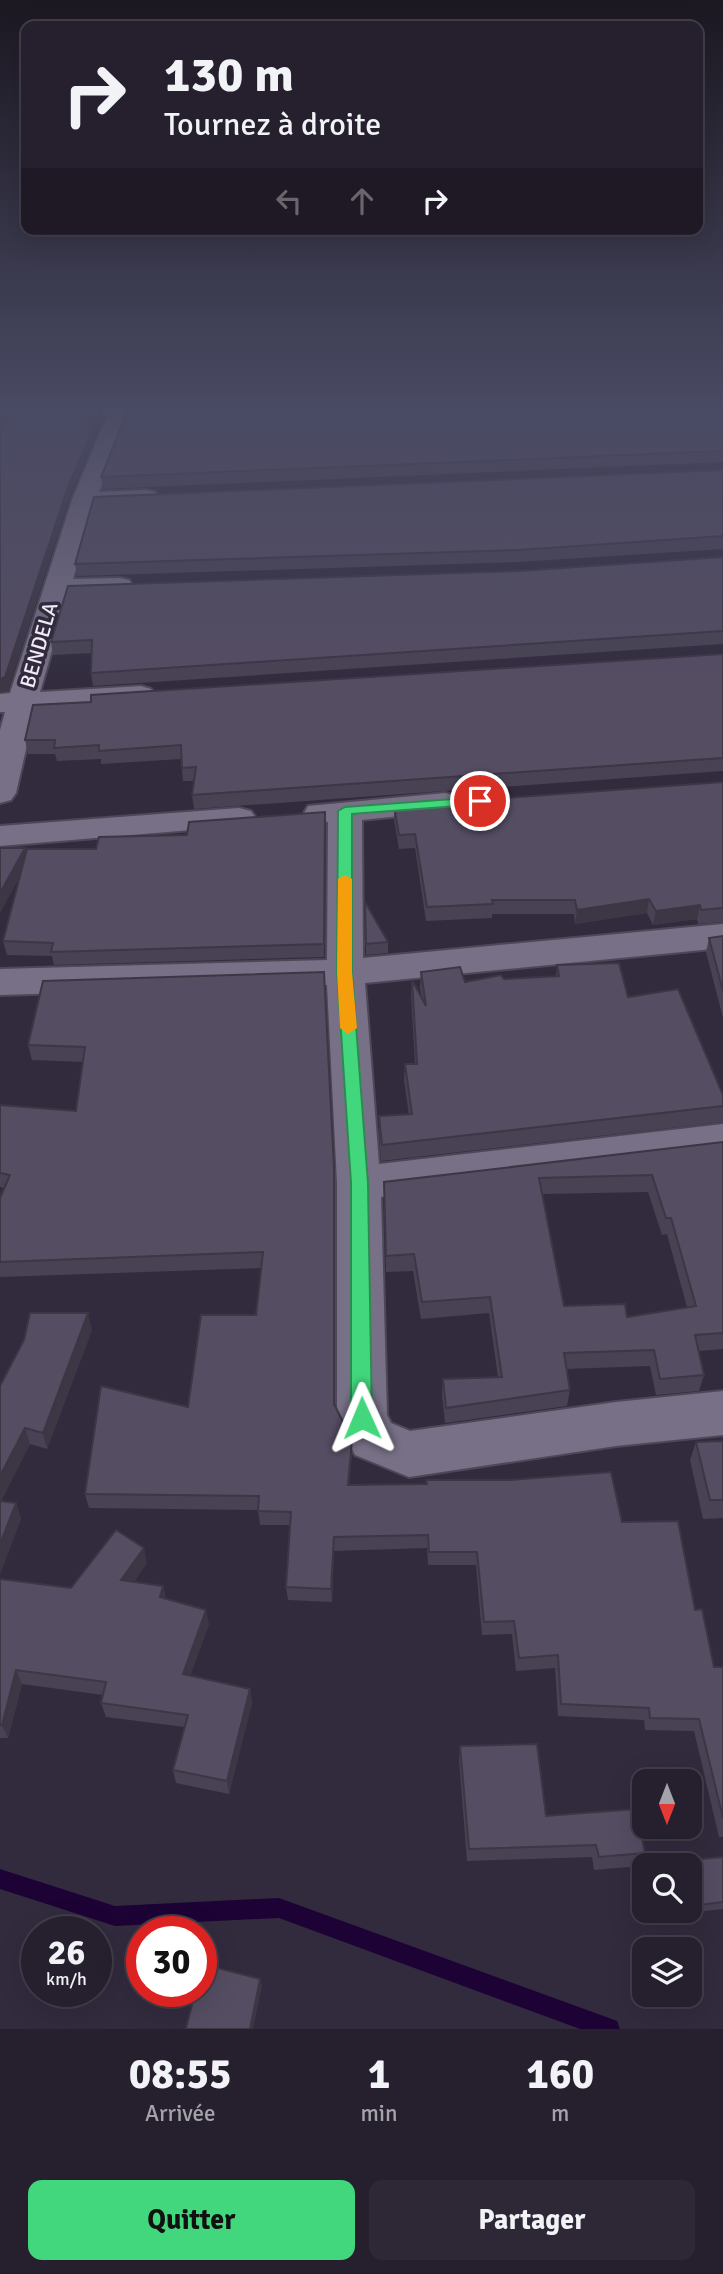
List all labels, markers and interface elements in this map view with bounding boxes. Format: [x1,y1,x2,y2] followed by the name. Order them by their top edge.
[164,45,294,105] text: 130 m
[49,49,140,140] icon: right
[164,105,381,144] text: Tournez à droite
[270,182,308,220] icon: left
[343,182,381,220] icon: ahead
[416,182,454,220] icon: right
[14,599,64,691] street label: BENDELA
[450,771,510,831] pin
[461,782,499,820] icon: arrive
[325,1381,399,1455] position arrow
[632,1769,702,1839] north arrow
[632,1769,702,2007] map controls
[632,1853,702,1923] button: search
[126,1916,217,2007] speed limit sign: 30
[48,1931,85,1974] text: 26
[632,1937,702,2007] button: layers
[46,1968,87,1990] text: km/h
[129,2049,232,2100] text: 08:55
[368,2049,390,2100] text: 1
[526,2049,594,2100] text: 160
[145,2099,216,2128] text: Arrivée
[360,2099,398,2128] text: min
[551,2099,569,2128] text: m
[28,2180,355,2260] button: Quitter
[369,2180,695,2260] button: Partager

